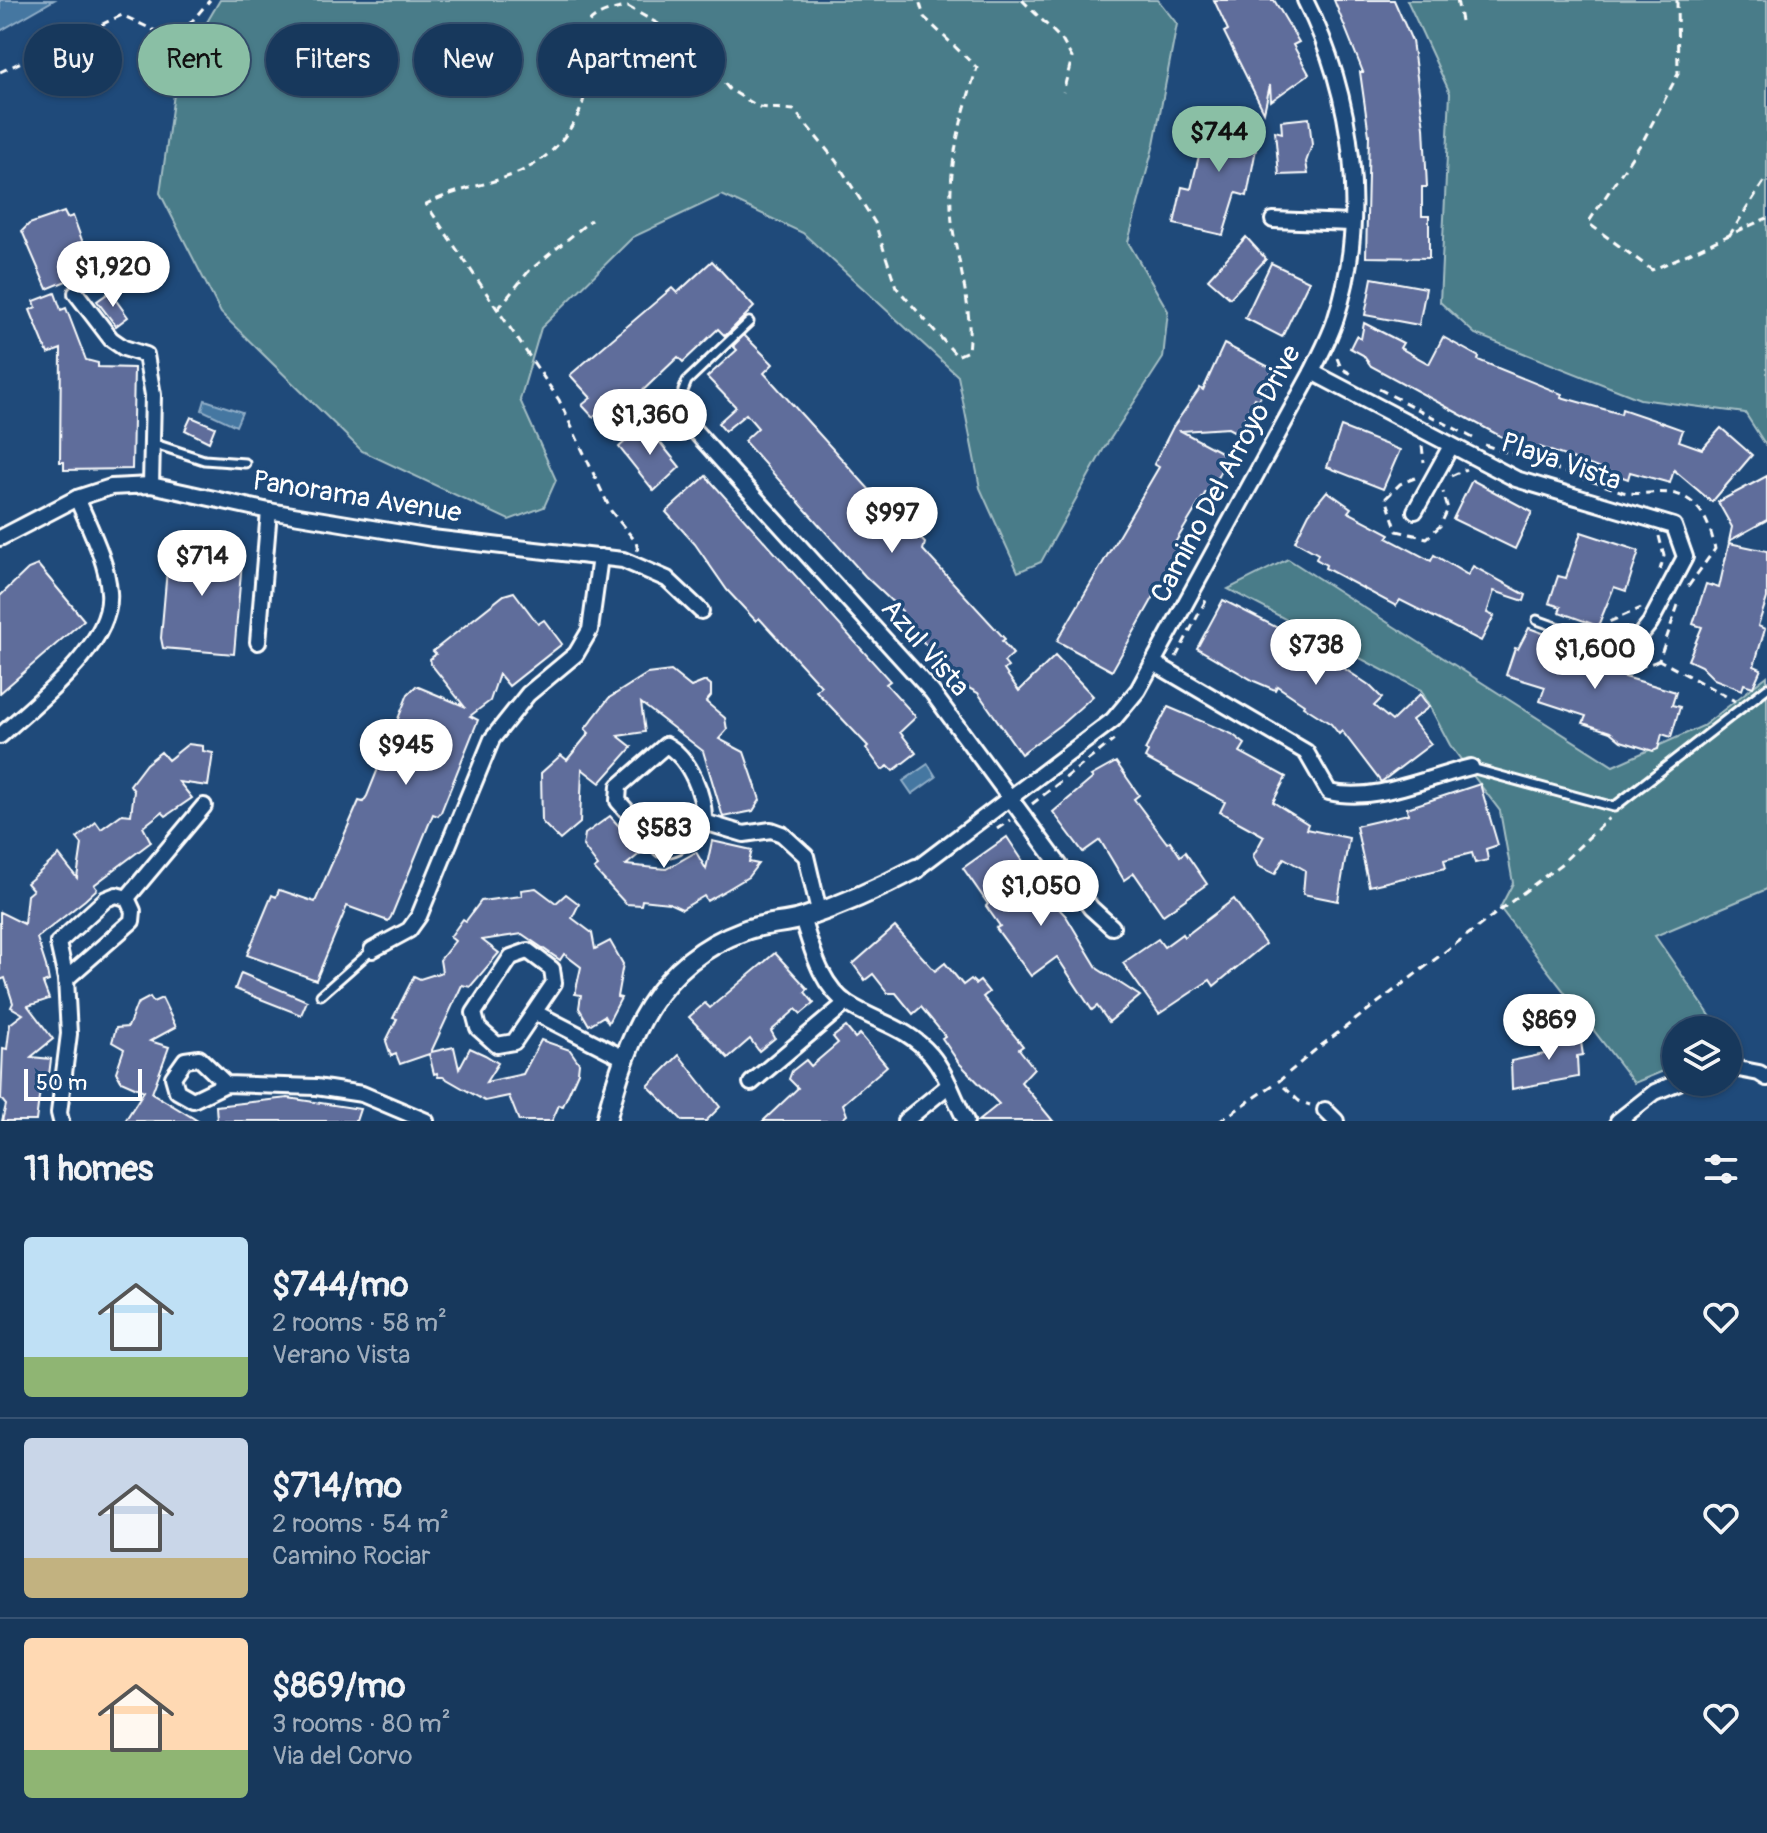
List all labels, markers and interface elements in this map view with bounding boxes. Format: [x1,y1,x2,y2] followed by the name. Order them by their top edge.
[24,24,122,96] chip: Buy
[138,24,250,96] chip: Rent
[266,24,398,96] chip: Filters
[414,24,522,96] chip: New
[538,24,725,96] chip: Apartment
[1172,106,1266,174] pin: $744
[1190,116,1248,148] text: $744
[48,241,178,309] pin: $1,920
[75,251,151,283] text: $1,920
[1143,339,1309,609] street label: Camino Del Arroyo Drive
[585,389,715,457] pin: $1,360
[611,399,689,431] text: $1,360
[1496,425,1626,499] street label: Playa Vista
[250,463,464,531] street label: Panorama Avenue
[845,487,939,555] pin: $997
[865,497,919,529] text: $997
[155,530,249,598] pin: $714
[175,540,229,572] text: $714
[873,592,977,704] street label: Azul Vista
[1269,619,1363,687] pin: $738
[1530,623,1660,691] pin: $1,600
[1288,629,1344,661] text: $738
[1554,633,1636,665] text: $1,600
[359,719,453,787] pin: $945
[378,729,434,761] text: $945
[617,802,711,870] pin: $583
[636,812,692,844] text: $583
[976,860,1106,928] pin: $1,050
[1001,870,1081,902] text: $1,050
[1502,994,1596,1062] pin: $869
[1521,1004,1577,1036] text: $869
[1662,1016,1742,1096] map controls
[1662,1016,1742,1096] button: layers
[24,1065,142,1101] scale bar
[36,1069,87,1097] text: 50 m
[1699,1147,1743,1191] icon: filters
[24,1148,153,1191] text: 11 homes
[272,1264,409,1307] text: $744/mo
[88,1269,184,1365] icon: home
[1699,1295,1743,1339] icon: heart
[272,1307,447,1339] text: 2 rooms · 58 m²
[272,1339,410,1371] text: Verano Vista
[272,1465,402,1508] text: $714/mo
[88,1470,184,1566] icon: home
[1699,1496,1743,1540] icon: heart
[272,1508,449,1540] text: 2 rooms · 54 m²
[272,1540,431,1572] text: Camino Rociar
[272,1665,406,1708] text: $869/mo
[88,1670,184,1766] icon: home
[1699,1696,1743,1740] icon: heart
[272,1708,451,1740] text: 3 rooms · 80 m²
[272,1740,413,1772] text: Via del Corvo

